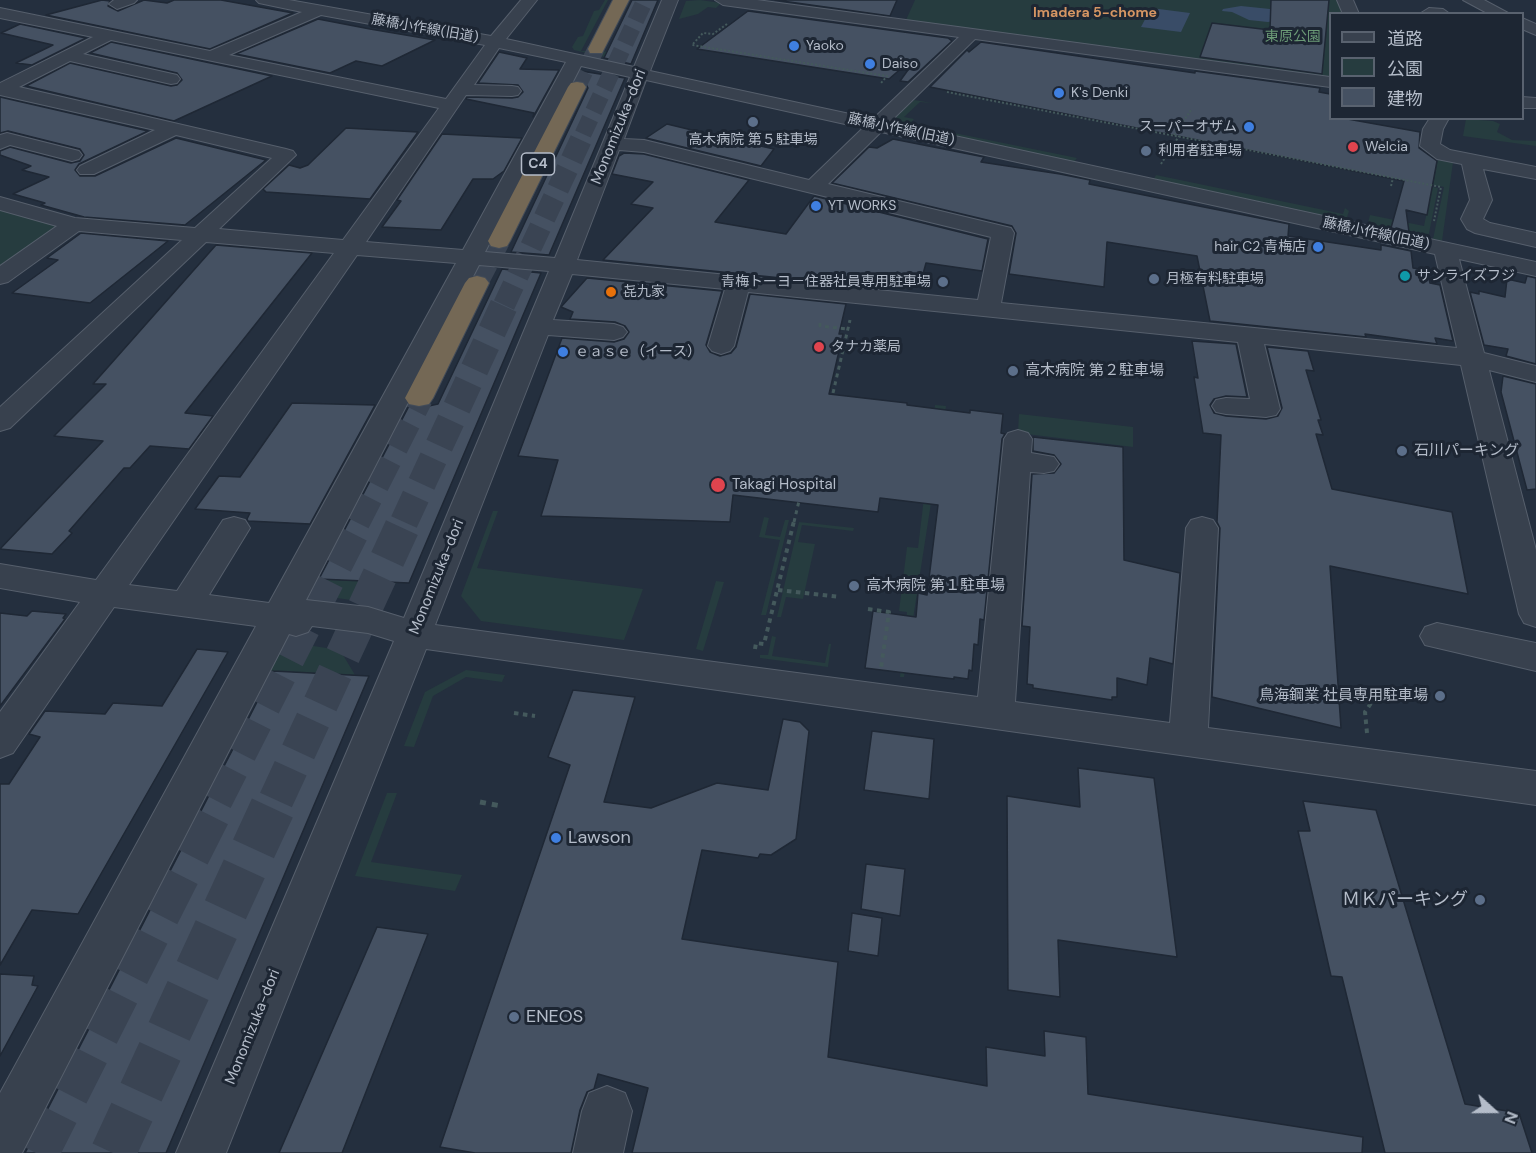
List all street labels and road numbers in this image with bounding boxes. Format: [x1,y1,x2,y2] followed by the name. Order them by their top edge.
[370,11,480,47] street label: 藤橋小作線(旧道)
[588,67,650,187] street label: Monomizuka-dori
[846,111,956,149] street label: 藤橋小作線(旧道)
[522,153,554,175] road number: C4
[1321,215,1431,253] street label: 藤橋小作線(旧道)
[406,517,468,637] street label: Monomizuka-dori
[222,967,284,1087] street label: Monomizuka-dori

